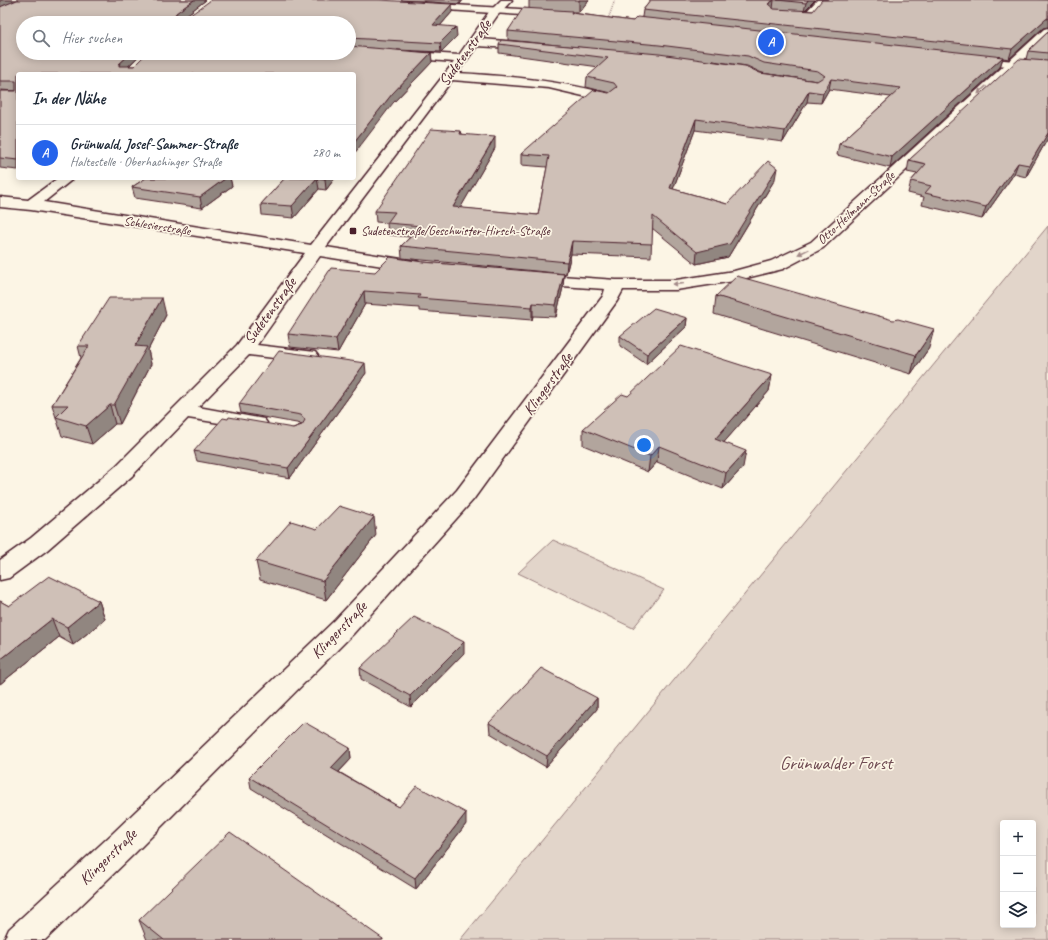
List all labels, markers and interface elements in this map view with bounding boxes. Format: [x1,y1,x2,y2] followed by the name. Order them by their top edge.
[434,14,497,90] street label: Sudetenstraße
[16,16,356,60] search box
[30,27,52,49] icon: search
[758,27,784,57] pin: A
[62,29,122,48] text: Hier suchen
[977,86,987,95] one-way arrow
[32,88,105,109] text: In der Nähe
[70,135,237,154] text: Grünwald, Josef-Sammer-Straße
[42,145,48,161] text: A
[312,145,340,161] text: 280 m
[70,154,222,170] text: Haltestelle · Oberhachinger Straße
[814,167,899,248] street label: Otto-Heilmann-Straße
[123,213,192,239] street label: Schlesierstraße
[361,223,550,239] place label: Sudetenstraße/Geschwister-Hirsch-Straße
[348,226,358,236] marker: Sudetenstraße/Geschwister-Hirsch-Straße
[797,249,809,255] one-way arrow
[239,272,302,348] street label: Sudetenstraße
[672,281,684,287] one-way arrow
[519,347,578,419] street label: Klingerstraße
[634,435,654,455] your location
[307,596,373,663] street label: Klingerstraße
[780,751,894,775] park label: Grünwalder Forst
[1000,820,1036,928] map controls
[1000,820,1036,856] button: +
[75,823,142,889] street label: Klingerstraße
[1000,856,1036,892] button: −
[1000,892,1036,928] button: layers

